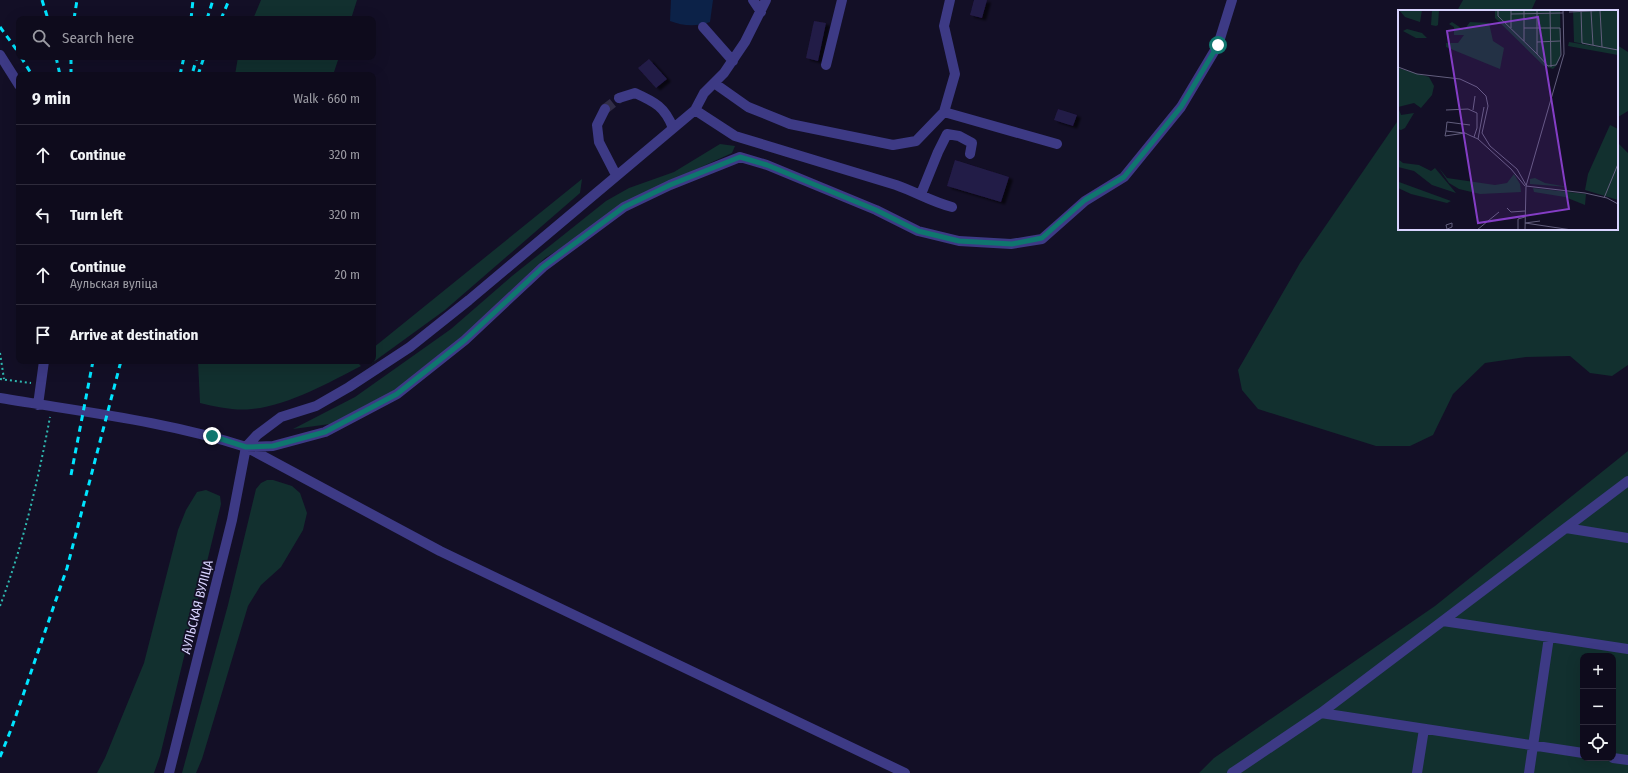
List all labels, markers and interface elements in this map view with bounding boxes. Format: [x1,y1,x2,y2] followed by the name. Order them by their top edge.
[1398,10,1618,230] inset map
[16,16,376,60] search box
[30,27,52,49] icon: search
[62,29,134,47] text: Search here
[1209,36,1227,54] route start
[32,88,71,109] text: 9 min
[293,91,360,106] text: Walk · 660 m
[32,144,54,166] icon: ahead
[70,146,126,164] text: Continue
[329,147,360,162] text: 320 m
[32,204,54,226] icon: left
[70,206,123,224] text: Turn left
[329,207,360,222] text: 320 m
[70,258,126,276] text: Continue
[32,264,54,286] icon: ahead
[334,267,360,282] text: 20 m
[70,276,158,291] text: Аульская вуліца
[32,324,54,346] icon: arrive
[70,326,198,344] text: Arrive at destination
[203,427,221,445] route end
[178,558,216,656] street label: АУЛЬСКАЯ ВУЛІЦА
[1580,653,1616,761] map controls
[1580,653,1616,689] button: +
[1580,689,1616,725] button: −
[1580,725,1616,761] button: locate

